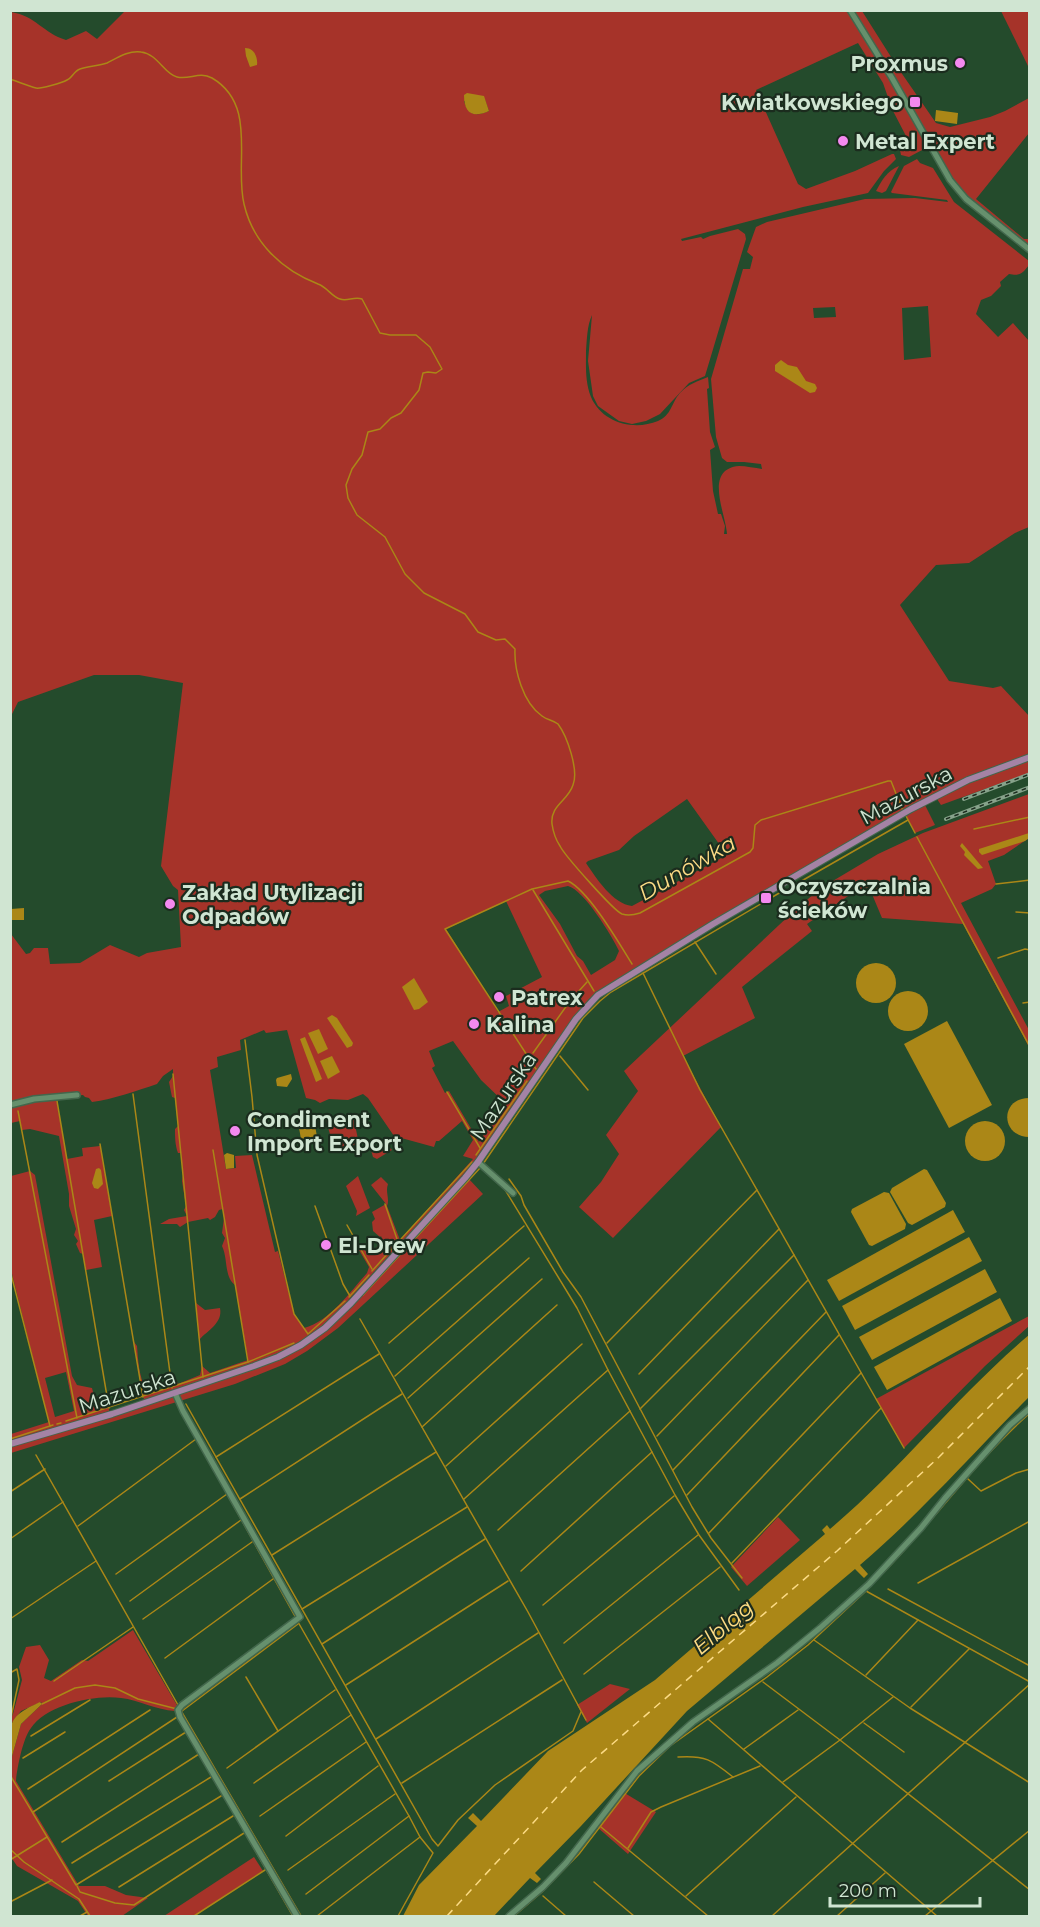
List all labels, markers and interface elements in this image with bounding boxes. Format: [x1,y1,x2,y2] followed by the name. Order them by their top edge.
[850,51,948,76] place label: Proxmus
[953,56,967,70] marker: Proxmus
[721,90,903,115] place label: Kwiatkowskiego
[908,95,922,109] marker: Kwiatkowskiego
[855,129,995,154] place label: Metal Expert
[836,134,850,148] marker: Metal Expert
[856,760,956,830] street label: Mazurska
[633,829,741,907] water label: Dunówka
[778,874,931,923] place label: Oczyszczalnia ścieków
[182,880,363,929] place label: Zakład Utylizacji Odpadów
[759,891,773,905] marker: Oczyszczalnia ścieków
[163,897,177,911] marker: Zakład Utylizacji Odpadów
[511,985,583,1010] place label: Patrex
[492,990,506,1004] marker: Patrex
[486,1012,554,1037] place label: Kalina
[467,1017,481,1031] marker: Kalina
[464,1047,542,1145] street label: Mazurska
[247,1107,402,1156] place label: Condiment Import Export
[228,1124,242,1138] marker: Condiment Import Export
[338,1233,426,1258] place label: El-Drew
[319,1238,333,1252] marker: El-Drew
[75,1364,179,1418] street label: Mazurska
[687,1594,759,1660] water label: Elbląg
[830,1870,980,1908] scale bar
[839,1880,897,1902] text: 200 m

